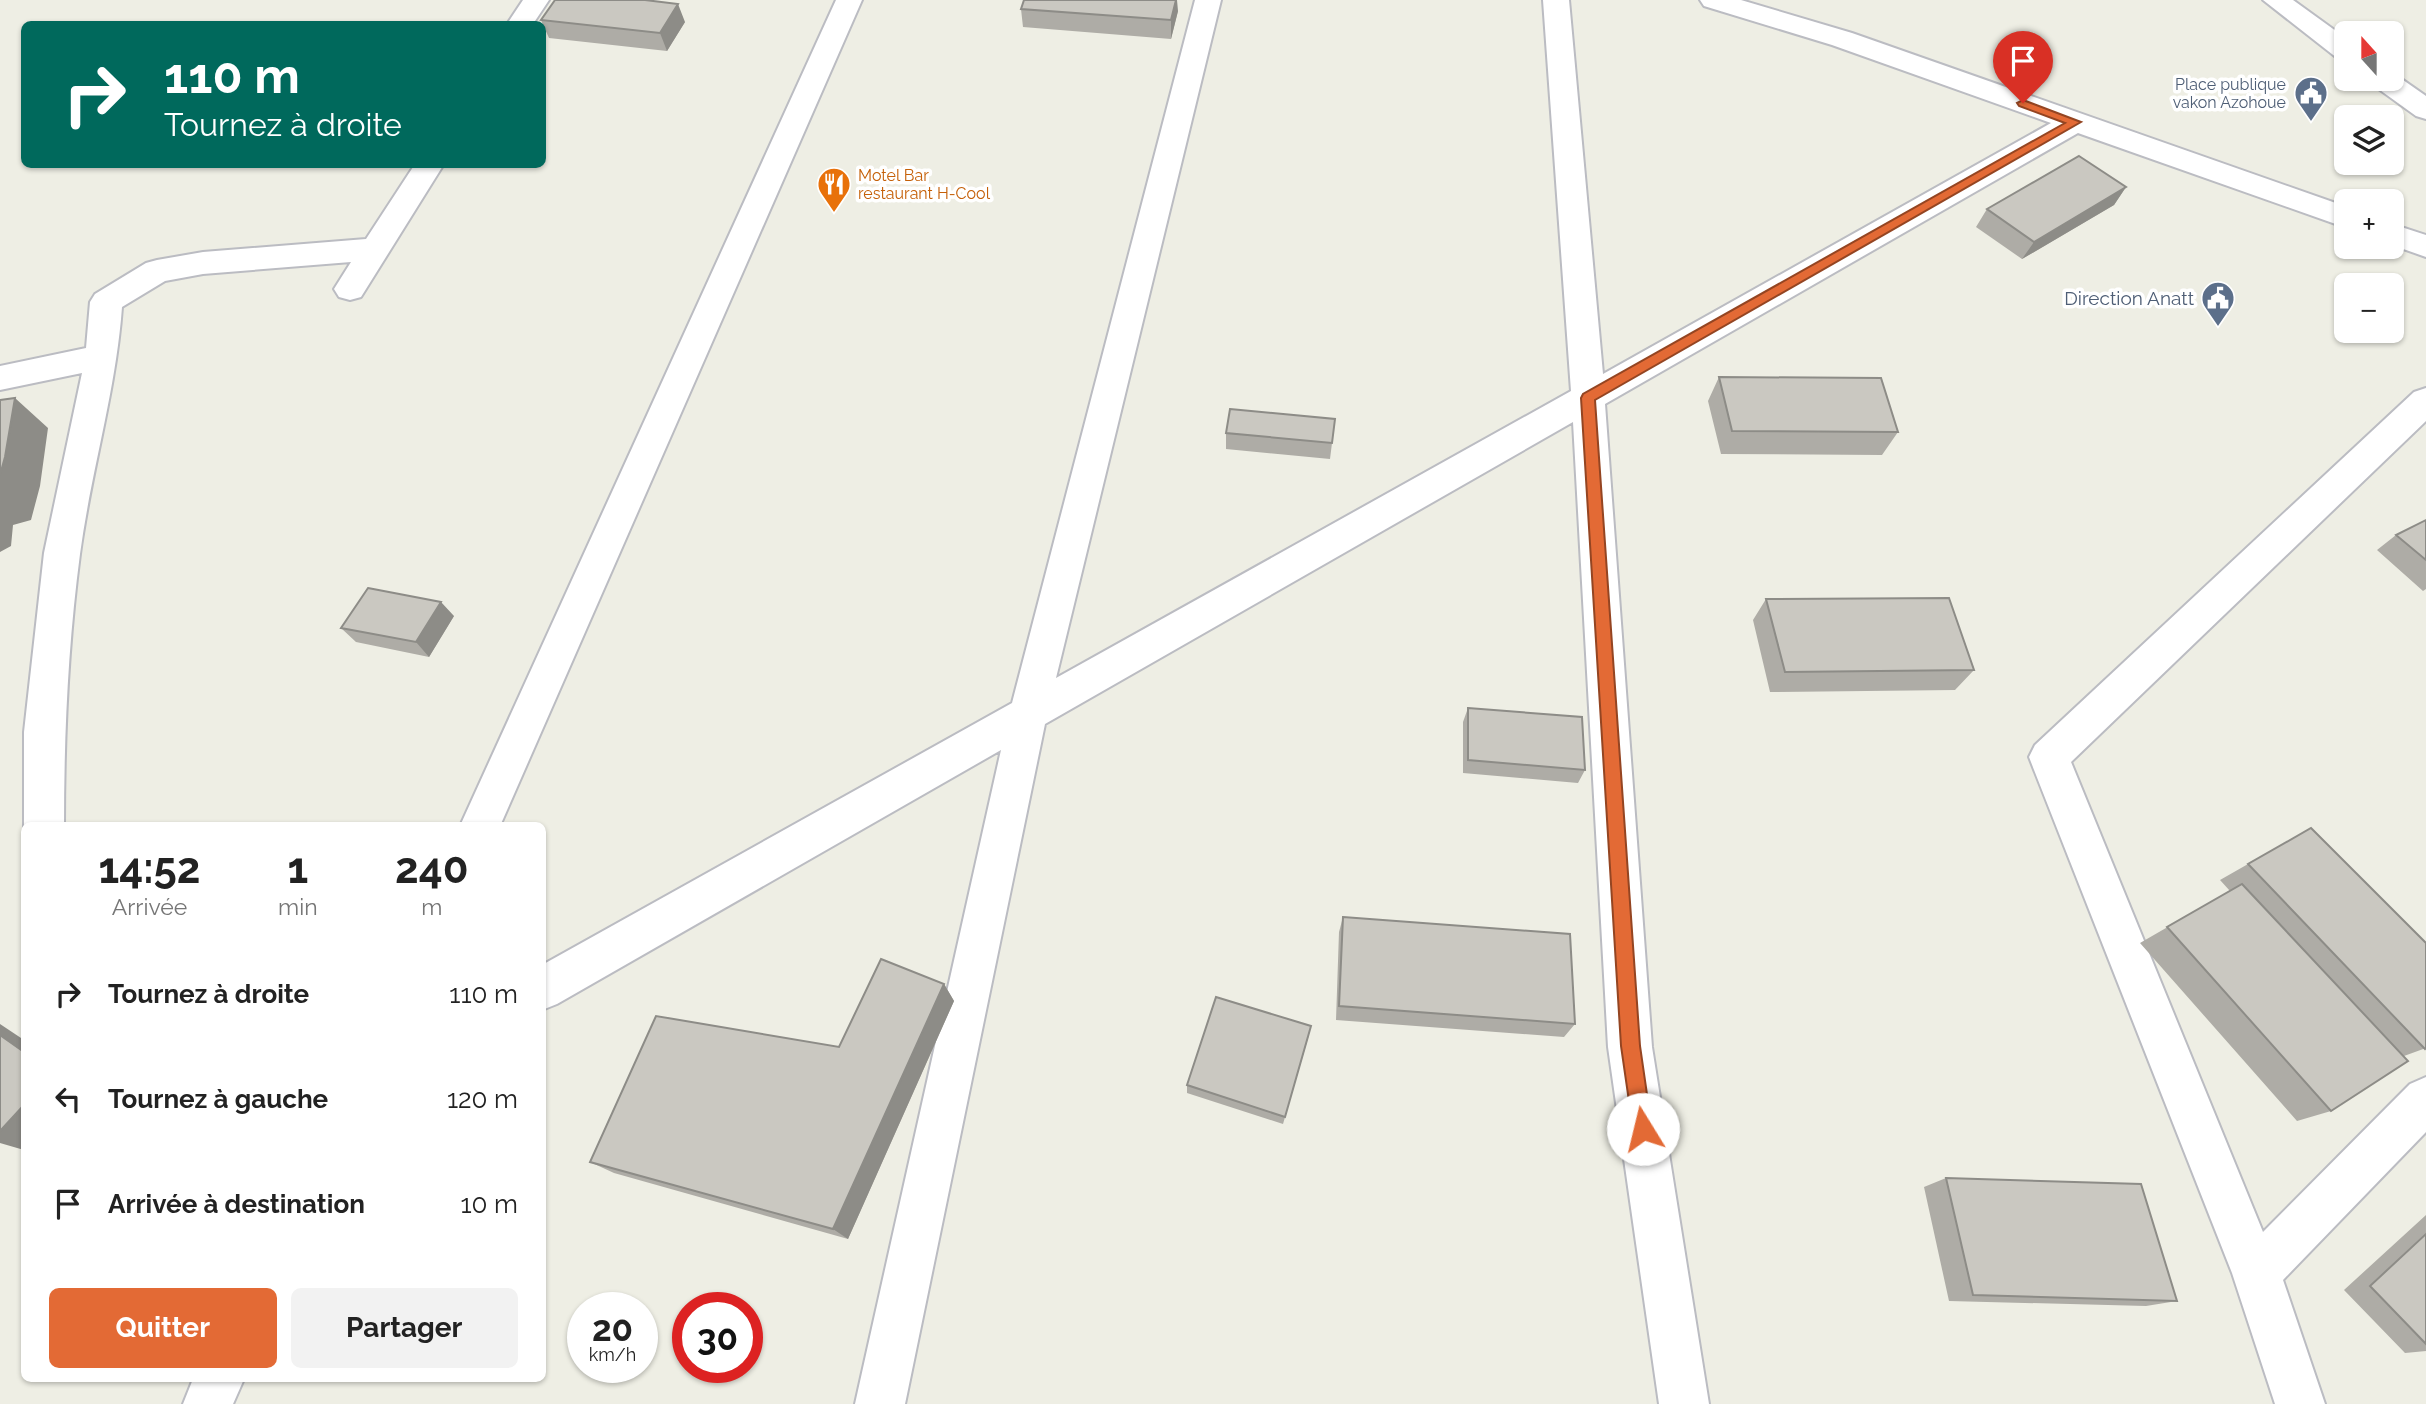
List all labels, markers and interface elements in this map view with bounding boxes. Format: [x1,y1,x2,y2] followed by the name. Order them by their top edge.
[2334,21,2404,91] north arrow
[2334,21,2404,343] map controls
[1993,31,2053,103] pin
[2004,42,2042,80] icon: arrive
[164,47,300,104] text: 110 m
[49,49,140,140] icon: right
[2292,74,2330,123] public building icon: Place publique vakon Azohoue
[2173,75,2286,112] place label: Place publique vakon Azohoue
[2334,105,2404,175] button: layers
[164,106,402,143] text: Tournez à droite
[815,165,853,214] restaurant icon: Motel Bar restaurant H-Cool
[858,166,991,203] place label: Motel Bar restaurant H-Cool
[2334,189,2404,259] button: +
[2334,273,2404,343] button: −
[2199,279,2237,328] public building icon: Direction Anatt
[2064,287,2195,309] place label: Direction Anatt
[98,844,201,893] text: 14:52
[287,844,308,893] text: 1
[395,844,469,893] text: 240
[112,893,187,920] text: Arrivée
[278,893,318,920] text: min
[421,893,442,920] text: m
[49,975,87,1013] icon: right
[108,979,309,1009] text: Tournez à droite
[449,979,518,1009] text: 110 m
[49,1080,87,1118] icon: left
[108,1084,328,1114] text: Tournez à gauche
[447,1084,518,1114] text: 120 m
[1606,1092,1680,1166] position arrow
[49,1185,87,1223] icon: arrive
[108,1189,365,1219] text: Arrivée à destination
[460,1189,518,1219] text: 10 m
[49,1288,277,1368] button: Quitter
[291,1288,518,1368] button: Partager
[672,1292,763,1383] speed limit sign: 30
[592,1308,633,1349] text: 20
[589,1344,636,1365] text: km/h

